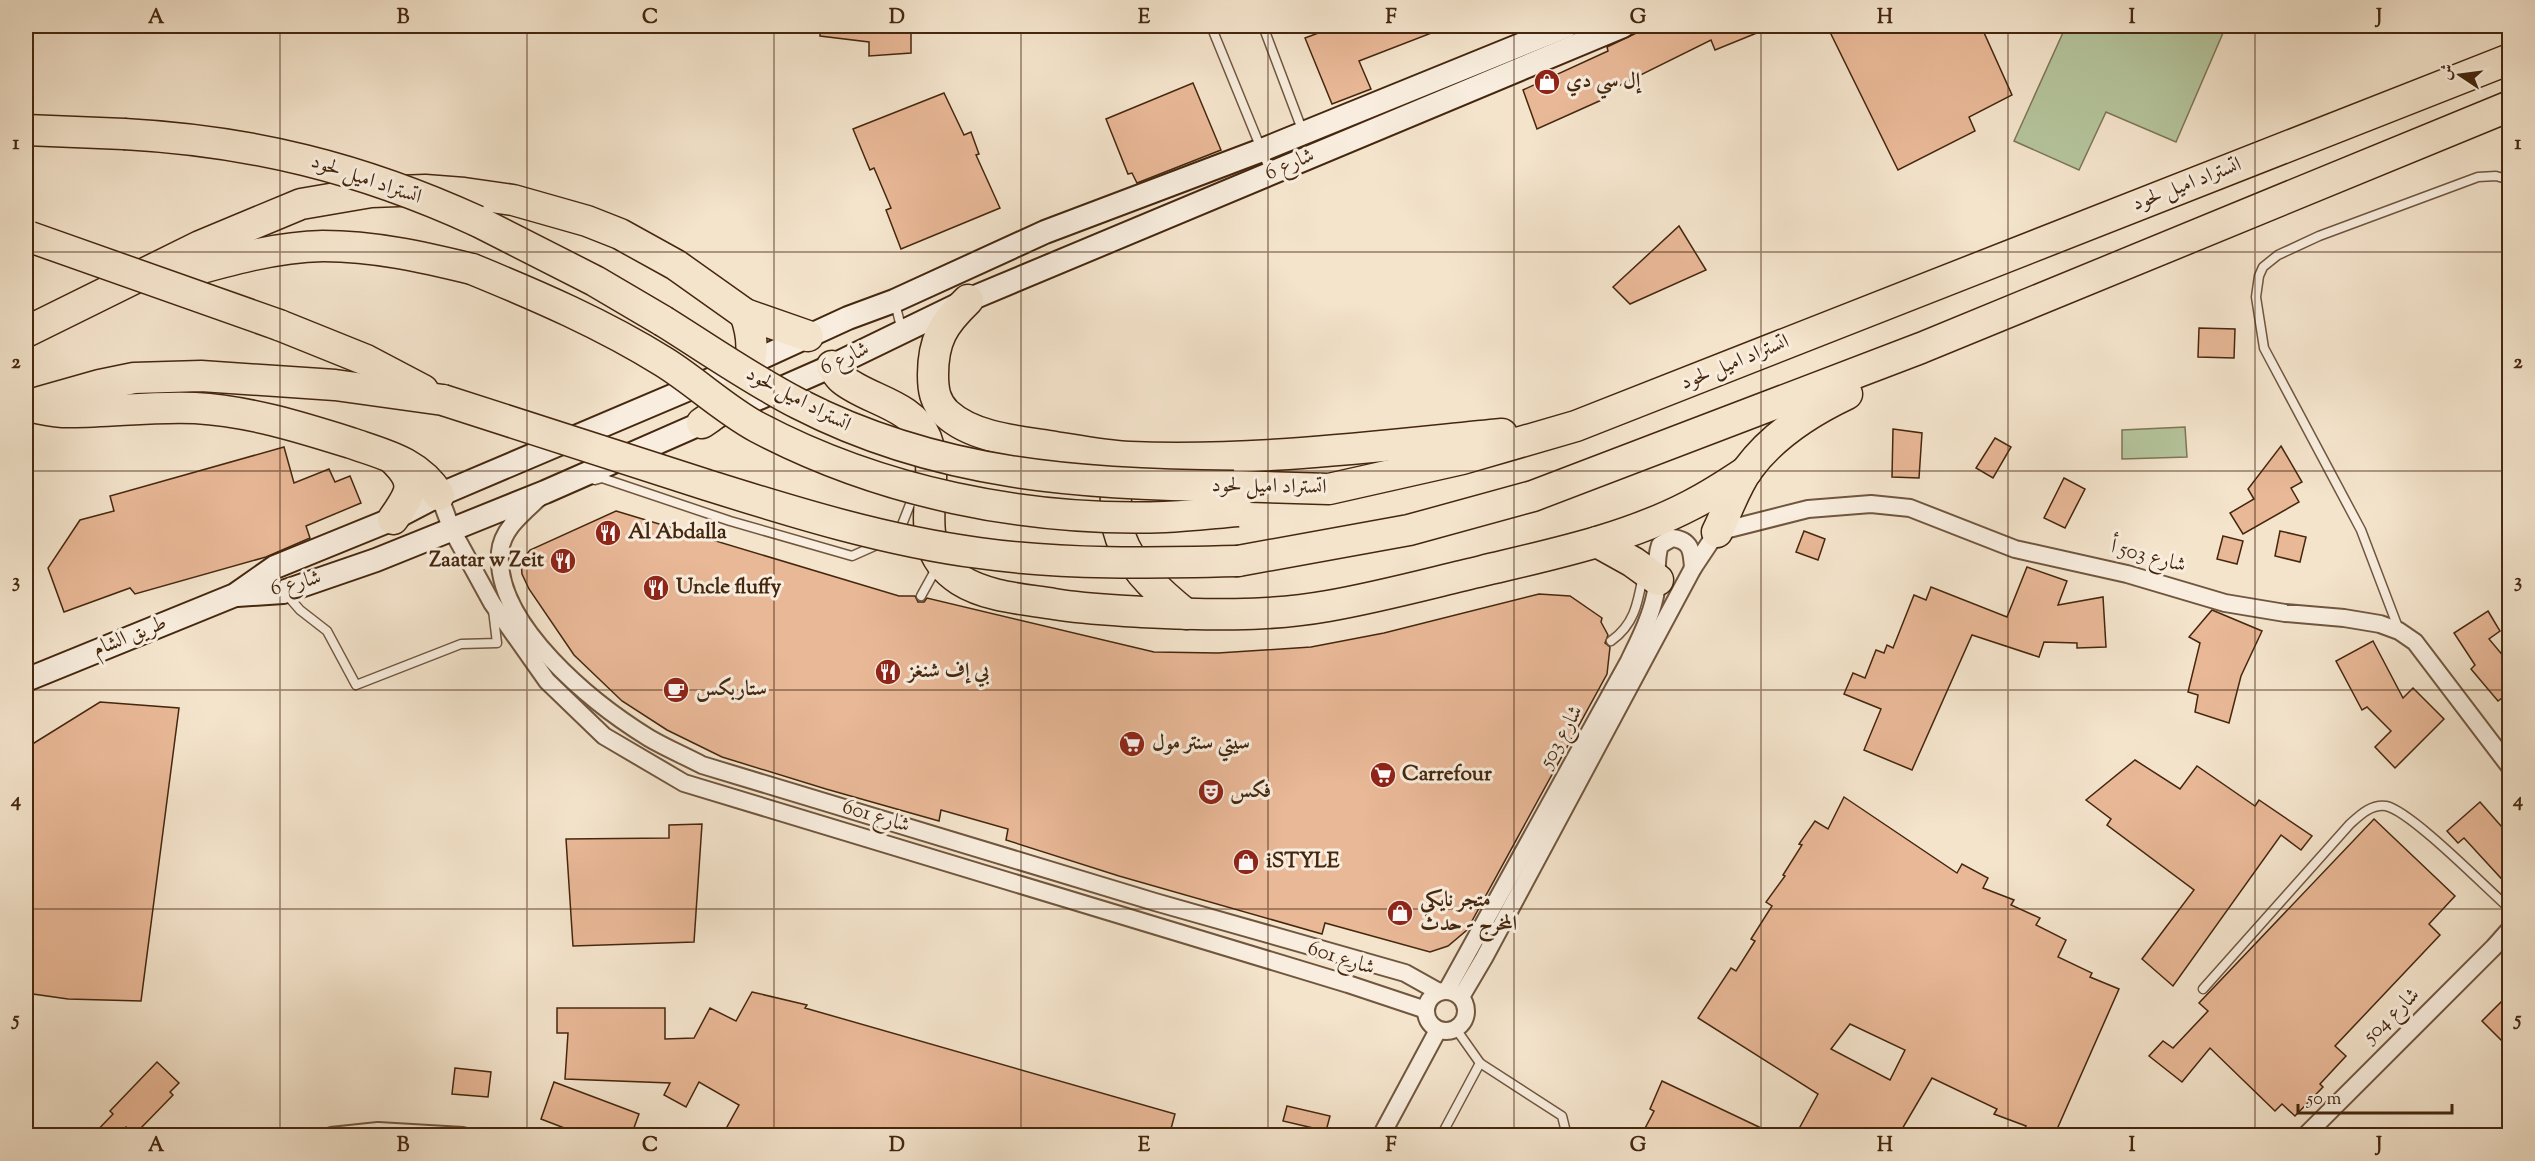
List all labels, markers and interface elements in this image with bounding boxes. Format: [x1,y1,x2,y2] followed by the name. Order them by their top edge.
[148,4,165,33] text: A
[397,4,410,33] text: B
[642,4,658,33] text: C
[889,4,905,33] text: D
[1138,4,1151,33] text: E
[1385,4,1397,33] text: F
[1630,4,1647,33] text: G
[1877,4,1893,33] text: H
[2129,4,2136,33] text: I
[2374,4,2382,33] text: J
[2430,45,2490,105] north arrow
[2435,62,2461,83] text: ش
[1532,67,1562,97] shop icon: إل سي دي
[1566,67,1642,100] place label: إل سي دي
[13,130,20,159] text: 1
[2515,130,2522,159] text: 1
[1260,141,1320,190] street label: شارع 6
[307,147,425,213] street label: اتستراد اميل لحود
[2128,150,2246,220] street label: اتستراد اميل لحود
[1676,327,1794,399] street label: اتستراد اميل لحود
[815,335,875,384] street label: شارع 6
[11,349,21,378] text: 2
[2513,349,2523,378] text: 2
[740,360,856,440] street label: اتستراد اميل لحود
[1211,471,1327,503] street label: اتستراد اميل لحود
[593,518,623,548] restaurant icon: Al Abdalla
[628,518,727,548] place label: Al Abdalla
[2107,531,2190,582] street label: شارع 503 أ
[429,546,545,576] place label: Zaatar w Zeit
[548,546,578,576] restaurant icon: Zaatar w Zeit
[267,563,325,606] street label: شارع 6
[12,568,20,597] text: 3
[2514,568,2522,597] text: 3
[641,573,671,603] restaurant icon: Uncle fluffy
[676,573,782,603] place label: Uncle fluffy
[89,609,172,666] street label: طريق الشام
[873,657,903,687] restaurant icon: بي إف شنغز
[906,657,990,688] place label: بي إف شنغز
[661,675,691,705] cafe icon: ستاربكس
[696,675,767,705] place label: ستاربكس
[1532,700,1592,775] street label: شارع 503
[1117,729,1147,759] supermarket icon: سيتي سنتر مول
[1152,729,1250,762] place label: سيتي سنتر مول
[1368,760,1398,790] supermarket icon: Carrefour
[1402,760,1492,790] place label: Carrefour
[1196,777,1226,807] theatre icon: فكس
[1230,777,1271,807] place label: فكس
[10,787,21,816] text: 4
[2512,787,2523,816] text: 4
[838,793,914,842] street label: شارع 601
[1231,847,1261,877] shop icon: iSTYLE
[1266,847,1340,877] place label: iSTYLE
[1420,886,1517,942] place label: متجر نايكي المخرج - حدث
[1385,898,1415,928] shop icon: متجر نايكي المخرج - حدث
[1303,934,1379,985] street label: شارع 601
[2356,981,2428,1052] street label: شارع 504
[11,1006,20,1035] text: 5
[2513,1006,2522,1035] text: 5
[2298,1077,2452,1115] scale bar
[2306,1087,2342,1113] text: 50 m
[148,1132,165,1161] text: A
[397,1132,410,1161] text: B
[642,1132,658,1161] text: C
[889,1132,905,1161] text: D
[1138,1132,1151,1161] text: E
[1385,1132,1397,1161] text: F
[1630,1132,1647,1161] text: G
[1877,1132,1893,1161] text: H
[2129,1132,2136,1161] text: I
[2374,1132,2382,1161] text: J

